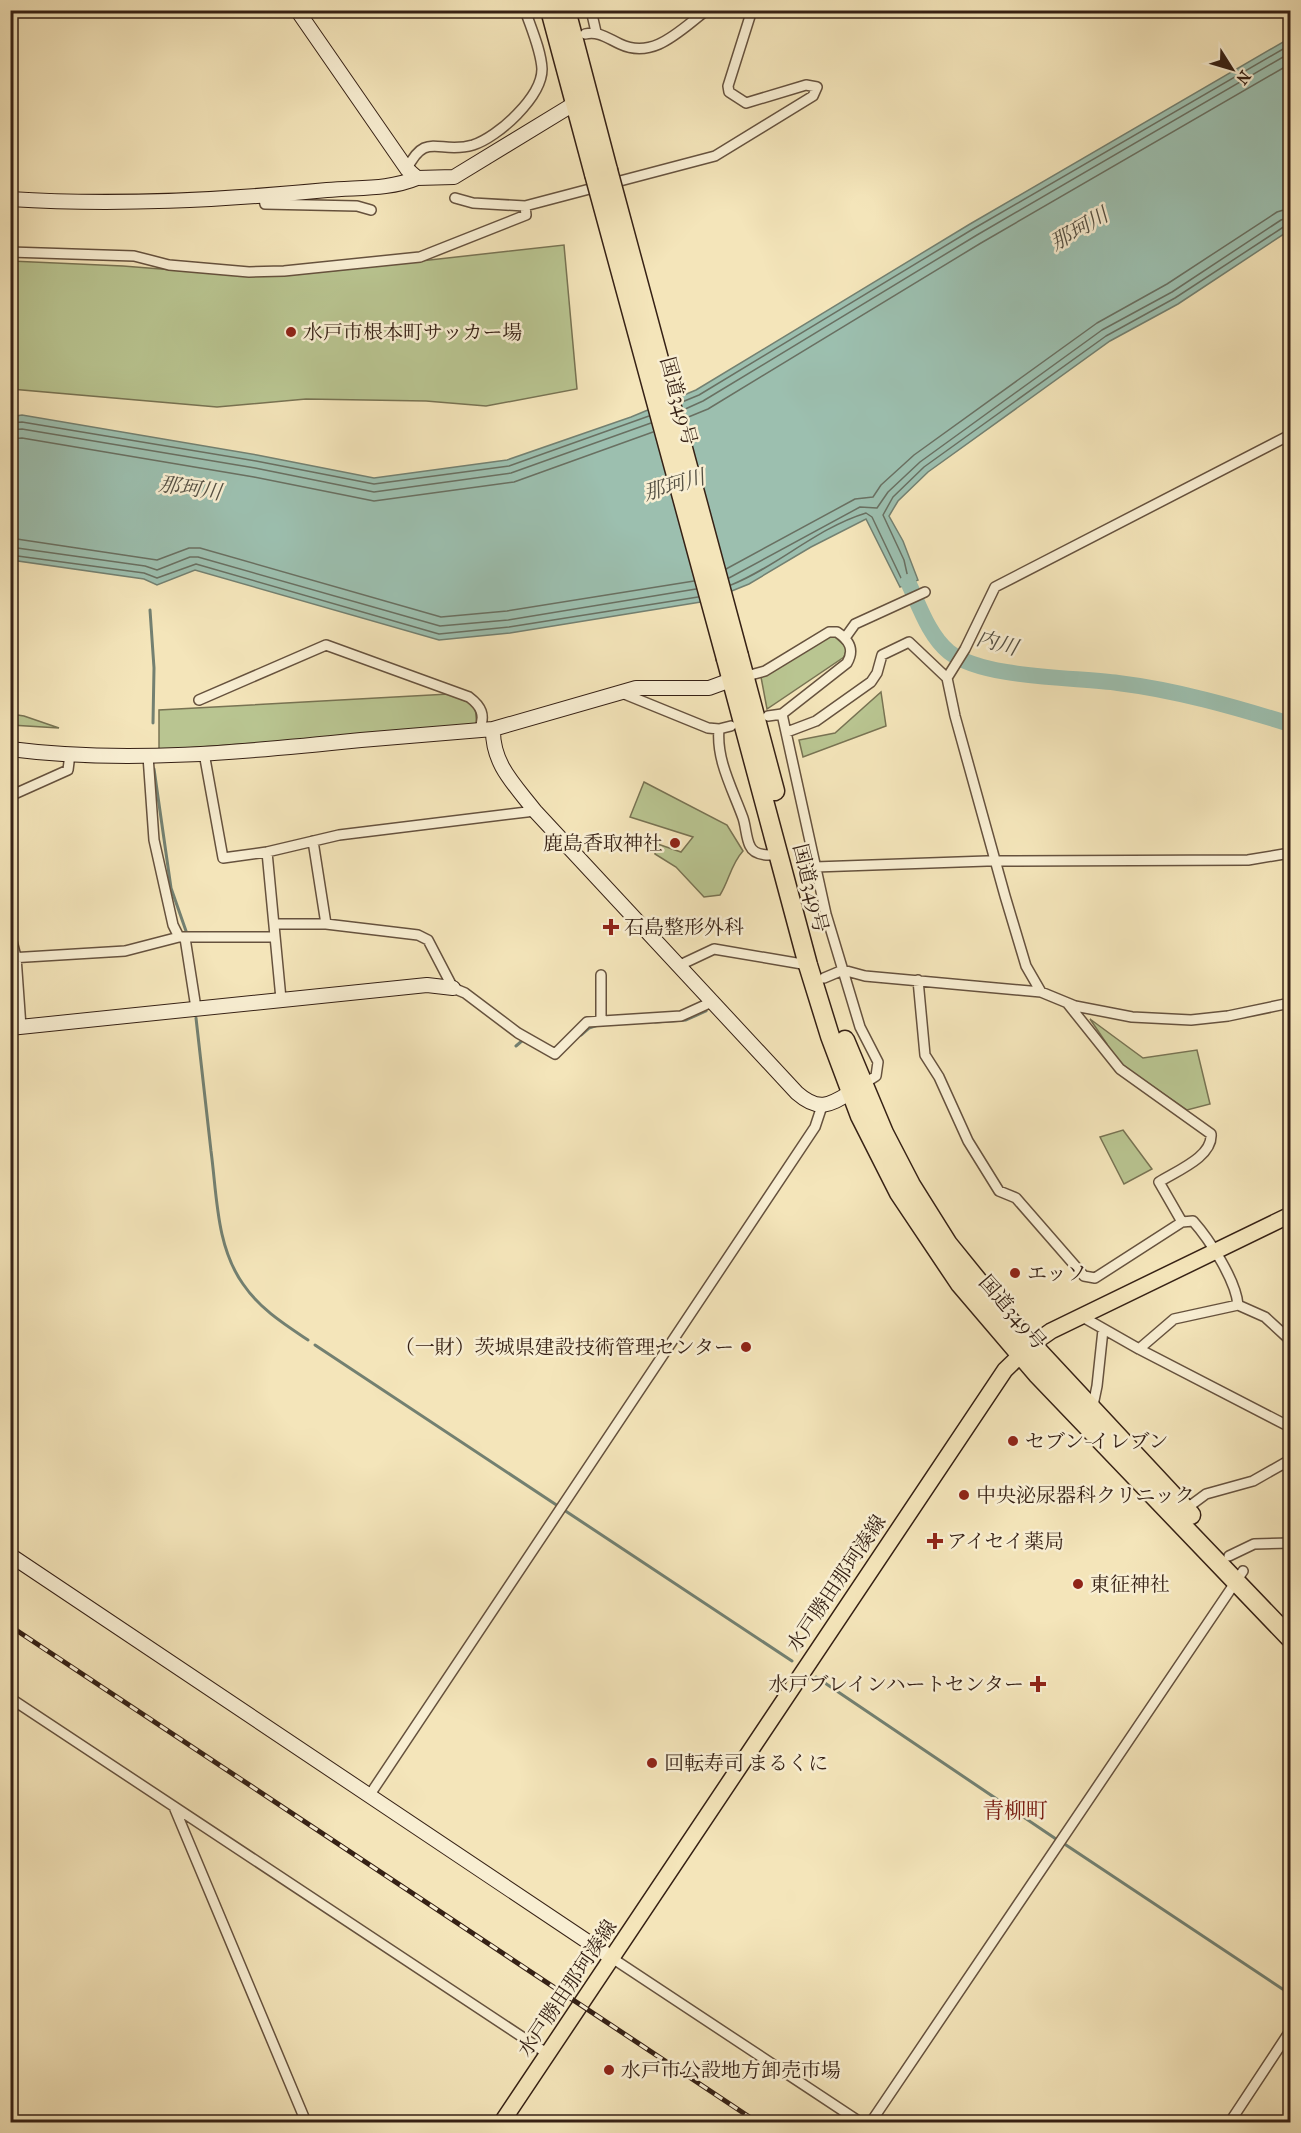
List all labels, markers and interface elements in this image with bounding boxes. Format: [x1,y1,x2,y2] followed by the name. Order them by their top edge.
[1202,39,1262,99] north arrow
[1232,67,1255,89] text: N
[1046,202,1114,255] water label: 那珂川
[303,321,523,344] place label: 水戸市根本町サッカー場
[284,325,298,339] marker: 水戸市根本町サッカー場
[656,354,701,448] street label: 国道349号
[640,464,710,505] water label: 那珂川
[157,472,225,505] water label: 那珂川
[974,626,1022,661] water label: 内川
[543,832,663,855] place label: 鹿島香取神社
[668,836,682,850] marker: 鹿島香取神社
[788,841,833,935] street label: 国道349号
[624,916,744,939] place label: 石島整形外科
[602,918,620,936] marker: 石島整形外科
[1027,1262,1087,1285] place label: エッソ
[1008,1266,1022,1280] marker: エッソ
[974,1271,1051,1354] street label: 国道349号
[395,1336,734,1359] place label: （一財）茨城県建設技術管理センター
[739,1340,753,1354] marker: （一財）茨城県建設技術管理センター
[1025,1430,1169,1453] place label: セブン-イレブン
[1006,1434,1020,1448] marker: セブン-イレブン
[976,1484,1195,1507] place label: 中央泌尿器科クリニック
[957,1488,971,1502] marker: 中央泌尿器科クリニック
[782,1511,891,1656] street label: 水戸勝田那珂湊線
[947,1530,1064,1553] place label: アイセイ薬局
[928,1534,942,1548] marker: アイセイ薬局
[1090,1573,1170,1596] place label: 東征神社
[1071,1577,1085,1591] marker: 東征神社
[769,1673,1024,1696] place label: 水戸ブレインハートセンター
[1029,1675,1047,1693] marker: 水戸ブレインハートセンター
[664,1752,828,1775] place label: 回転寿司 まるくに
[645,1756,659,1770] marker: 回転寿司 まるくに
[982,1798,1048,1824] district label: 青柳町
[513,1916,622,2061] street label: 水戸勝田那珂湊線
[621,2059,841,2082] place label: 水戸市公設地方卸売市場
[602,2063,616,2077] marker: 水戸市公設地方卸売市場

